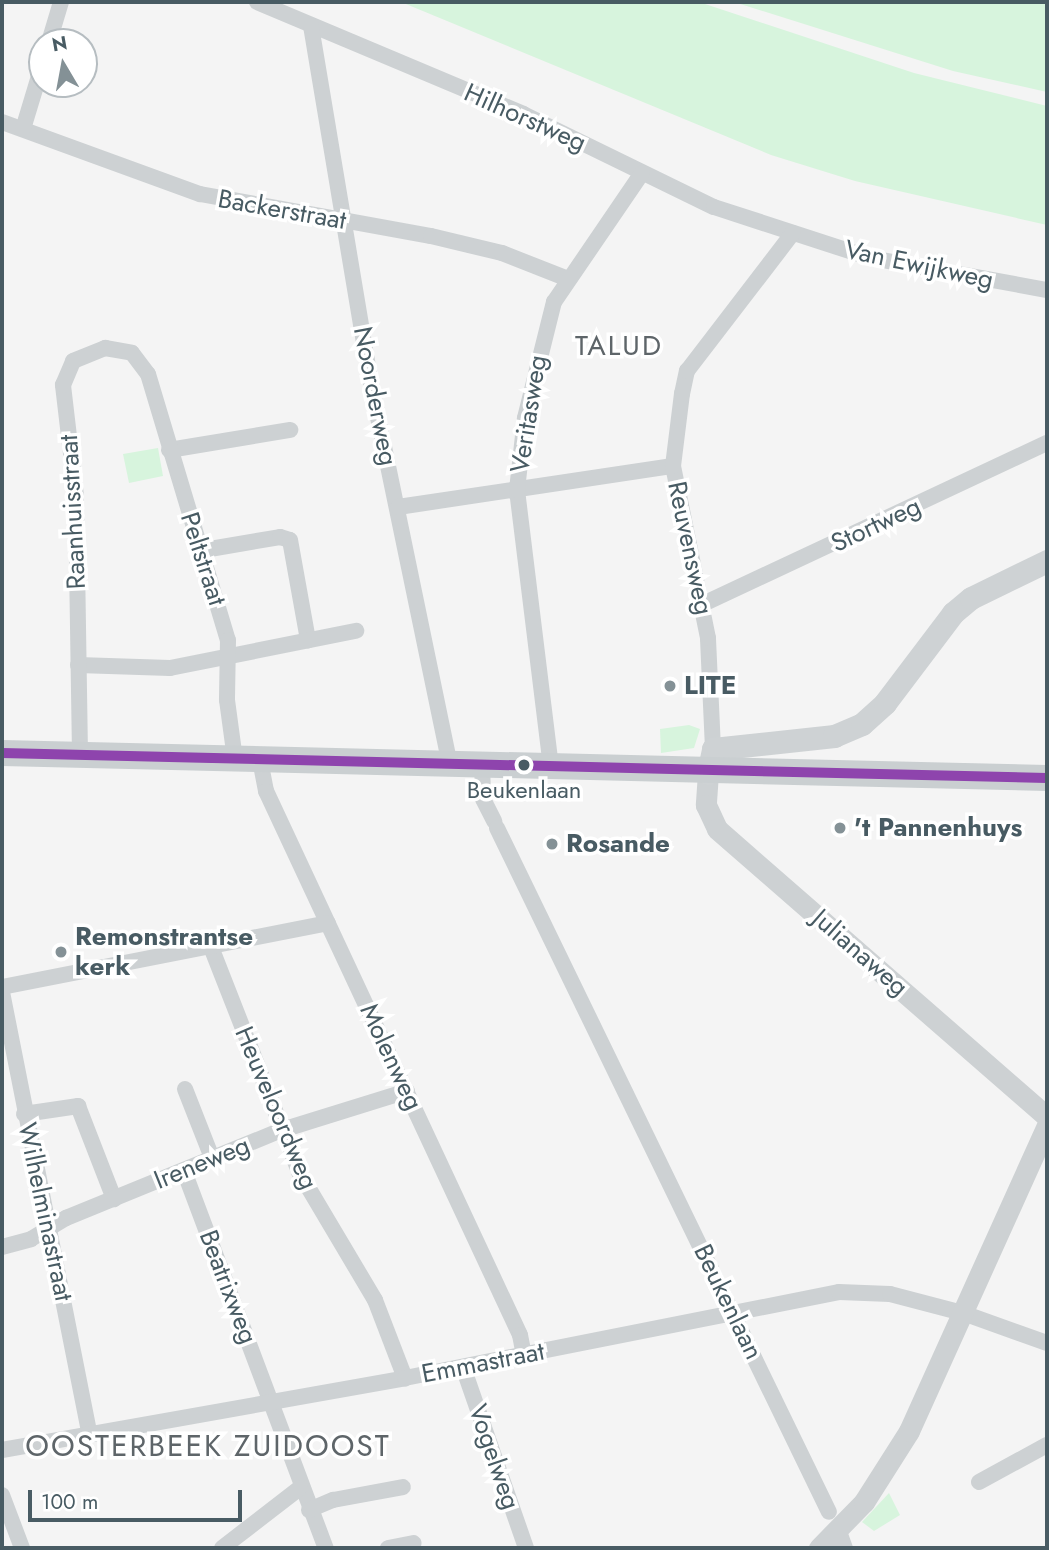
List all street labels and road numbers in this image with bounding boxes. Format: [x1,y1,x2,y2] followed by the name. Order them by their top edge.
[459,77,591,159] street label: Hilhorstweg
[215,183,349,237] street label: Backerstraat
[842,234,996,296] street label: Van Ewijkweg
[346,324,404,468] street label: Noorderweg
[504,353,554,475] street label: Veritasweg
[53,434,93,590] street label: Raanhuisstraat
[661,478,719,618] street label: Reuvensweg
[826,491,926,559] street label: Stortweg
[173,509,233,609] street label: Peltstraat
[806,903,914,1003] street label: Julianaweg
[353,999,429,1115] street label: Molenweg
[228,1022,324,1194] street label: Heuveloordweg
[11,1120,79,1304] street label: Wilhelminastraat
[150,1130,254,1196] street label: Ireneweg
[192,1226,264,1348] street label: Beatrixweg
[687,1239,769,1365] street label: Beukenlaan
[419,1336,547,1390] street label: Emmastraat
[462,1400,526,1514] street label: Vogelweg

